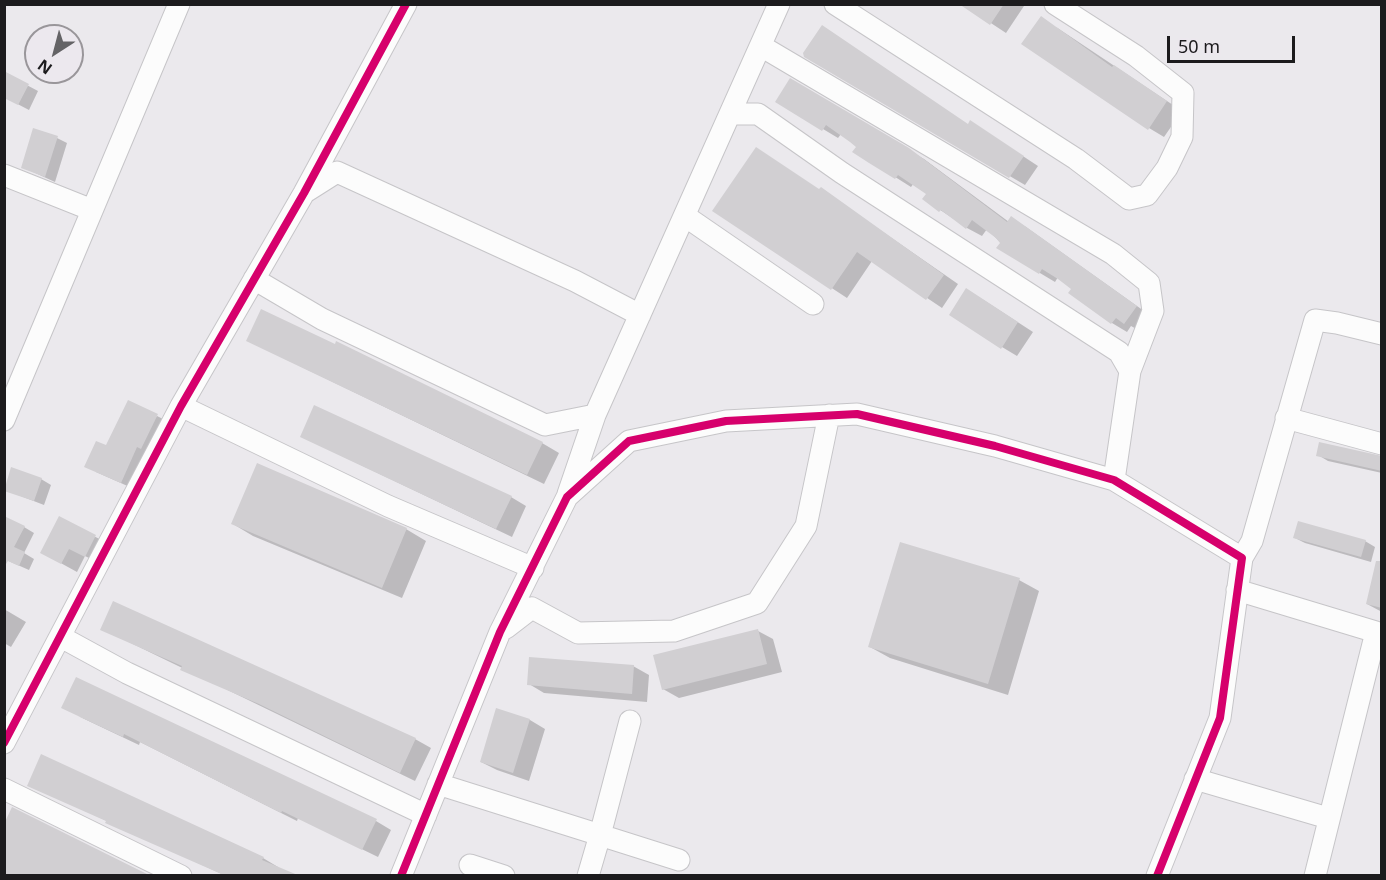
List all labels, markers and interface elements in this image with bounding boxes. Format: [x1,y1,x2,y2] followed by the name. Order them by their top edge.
[24,24,84,84] north arrow
[1170,24,1298,62] scale bar
[1178,34,1220,58] text: 50 m
[33,54,56,80] text: N

